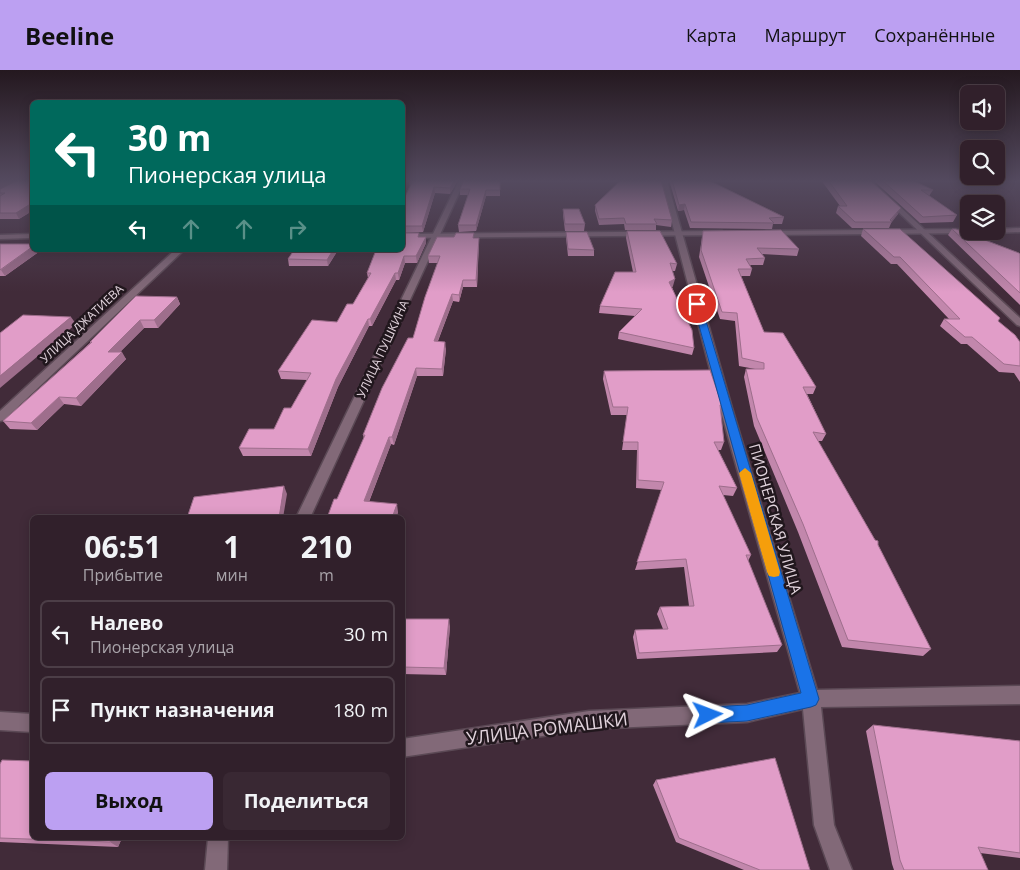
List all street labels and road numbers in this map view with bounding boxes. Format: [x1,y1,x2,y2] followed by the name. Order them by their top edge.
[36,280,127,367] street label: УЛИЦА ДЖАТИЕВА
[352,297,413,400] street label: УЛИЦА ПУШКИНА
[745,441,807,597] street label: ПИОНЕРСКАЯ УЛИЦА
[465,706,629,750] street label: УЛИЦА РОМАШКИ

